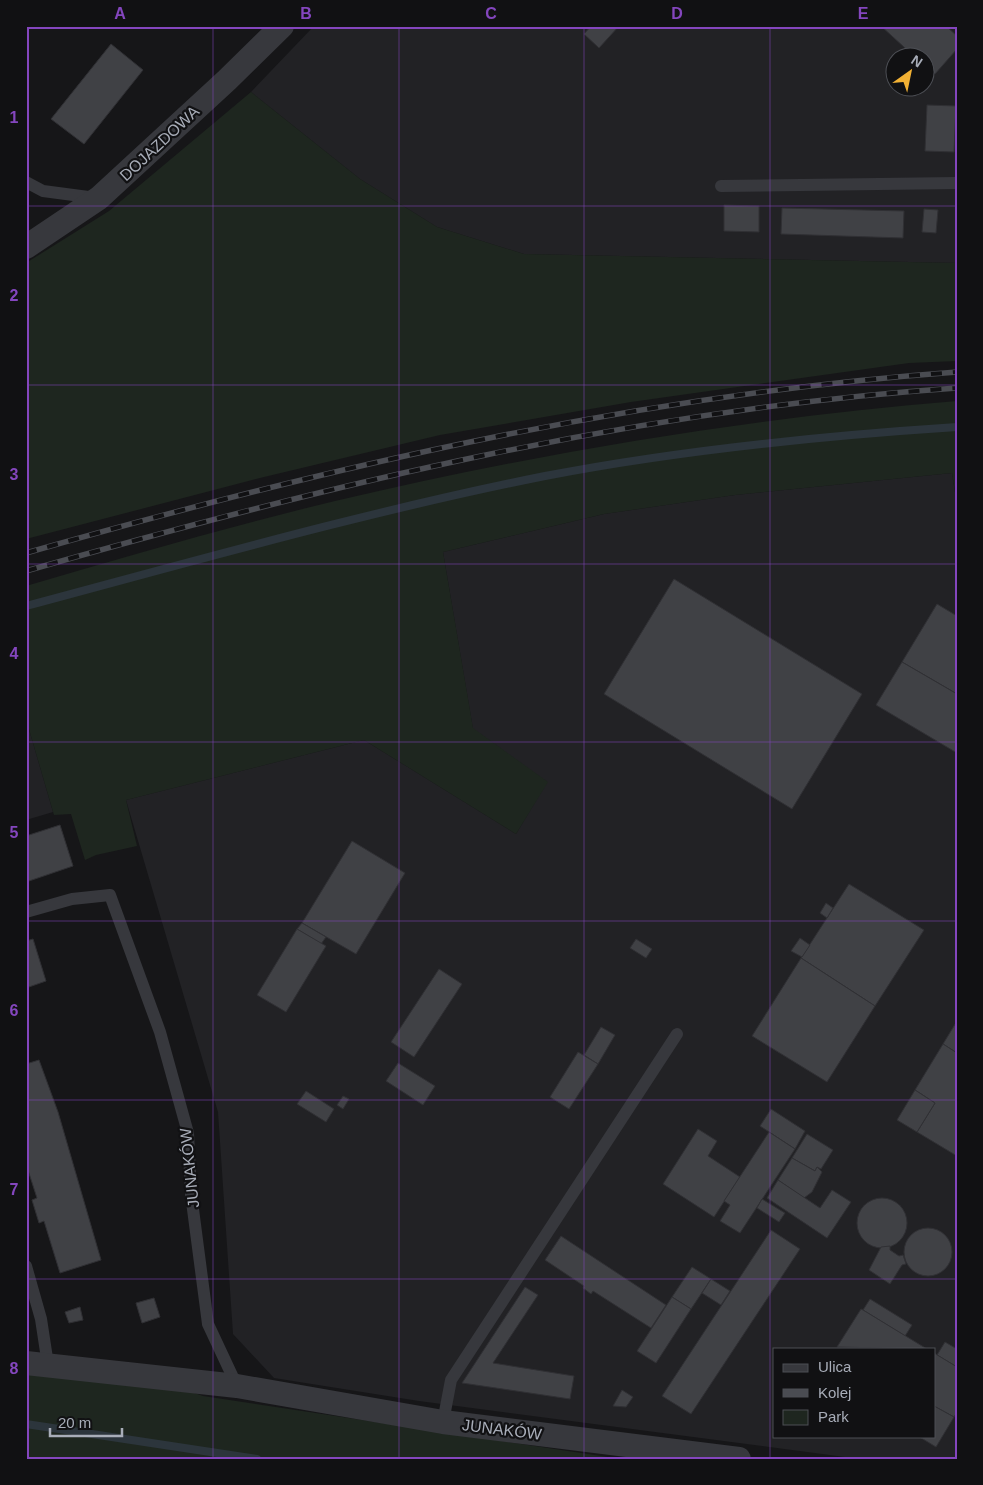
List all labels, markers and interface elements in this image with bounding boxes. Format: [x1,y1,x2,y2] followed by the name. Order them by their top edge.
[114,5,126,22] text: A
[300,5,312,22] text: B
[485,5,497,22] text: C
[671,5,683,22] text: D
[858,5,869,22] text: E
[886,48,936,98] north arrow
[908,52,926,71] text: N
[116,102,203,184] street label: DOJAZDOWA
[10,109,19,126] text: 1
[10,287,19,304] text: 2
[10,466,19,483] text: 3
[10,645,19,662] text: 4
[10,824,19,841] text: 5
[10,1002,19,1019] text: 6
[176,1126,202,1209] street label: JUNAKÓW
[10,1181,19,1198] text: 7
[773,1348,936,1438] legend
[818,1358,852,1375] text: Ulica
[10,1360,19,1377] text: 8
[818,1384,851,1401] text: Kolej
[50,1405,122,1437] scale bar
[818,1408,849,1425] text: Park
[58,1414,91,1431] text: 20 m
[461,1415,544,1443] street label: JUNAKÓW

